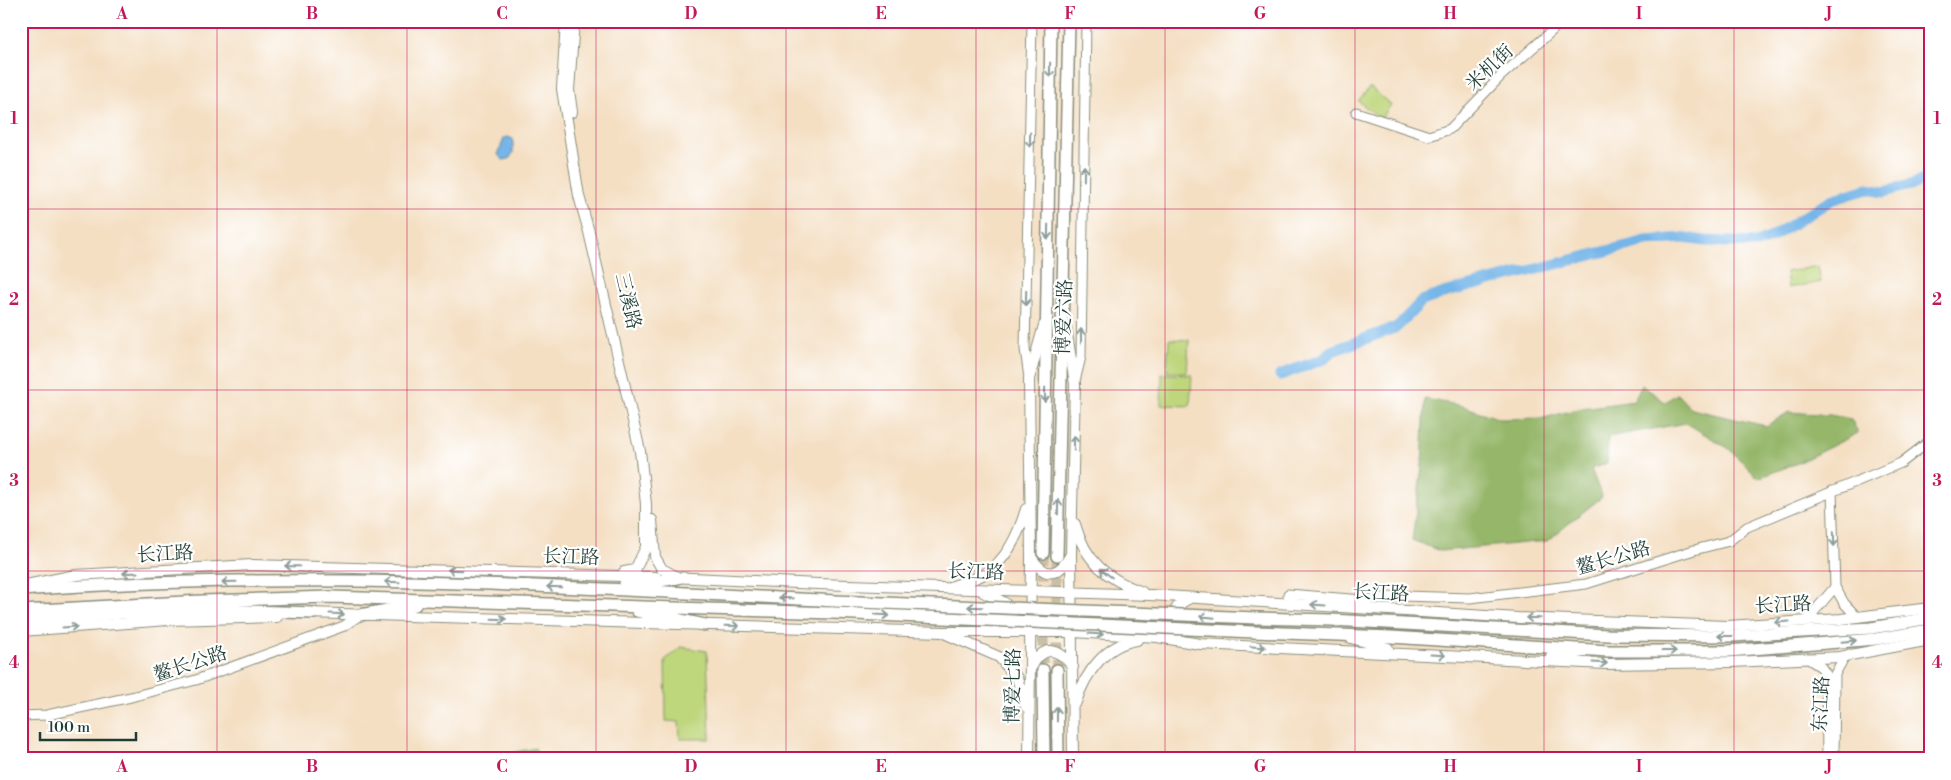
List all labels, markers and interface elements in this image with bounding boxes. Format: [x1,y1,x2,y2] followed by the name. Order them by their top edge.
[115,4,128,24] text: A
[306,4,318,24] text: B
[496,4,508,24] text: C
[685,4,698,24] text: D
[875,4,887,24] text: E
[1064,4,1076,24] text: F
[1254,4,1267,24] text: G
[1443,4,1457,24] text: H
[1636,4,1642,24] text: I
[1824,4,1832,24] text: J
[1461,39,1519,96] street label: 米机街
[1046,62,1055,78] one-way arrow
[10,109,18,129] text: 1
[1933,109,1941,129] text: 1
[1025,132,1035,148] one-way arrow
[1079,166,1088,182] one-way arrow
[1043,224,1053,240] one-way arrow
[610,271,646,332] street label: 三溪路
[1051,279,1077,355] street label: 博爱六路
[9,290,19,310] text: 2
[1021,290,1031,306] one-way arrow
[1932,290,1942,310] text: 2
[1076,328,1086,344] one-way arrow
[1041,387,1050,403] one-way arrow
[1069,436,1078,452] one-way arrow
[9,471,19,491] text: 3
[1932,471,1942,491] text: 3
[1054,499,1063,515] one-way arrow
[1829,531,1838,547] one-way arrow
[1573,536,1653,580] street label: 鳌长公路
[136,541,194,567] street label: 长江路
[542,544,600,570] street label: 长江路
[947,559,1005,585] street label: 长江路
[285,561,301,571] one-way arrow
[447,565,463,575] one-way arrow
[122,568,138,577] one-way arrow
[1100,568,1113,579] one-way arrow
[222,577,238,586] one-way arrow
[384,577,400,587] one-way arrow
[1352,580,1410,606] street label: 长江路
[546,583,562,592] one-way arrow
[1754,592,1812,618] street label: 长江路
[779,594,795,603] one-way arrow
[1310,601,1326,610] one-way arrow
[967,602,983,611] one-way arrow
[329,609,345,618] one-way arrow
[874,611,890,620] one-way arrow
[1199,612,1215,622] one-way arrow
[1525,613,1541,623] one-way arrow
[491,614,507,623] one-way arrow
[1775,617,1791,626] one-way arrow
[723,621,739,631] one-way arrow
[62,623,78,632] one-way arrow
[1088,629,1104,638] one-way arrow
[1717,631,1733,641] one-way arrow
[1841,636,1857,645] one-way arrow
[150,641,230,687] street label: 鳌长公路
[1250,642,1266,651] one-way arrow
[1661,646,1677,656] one-way arrow
[1000,648,1026,724] street label: 博爱七路
[1429,650,1445,659] one-way arrow
[9,653,20,673] text: 4
[1932,653,1943,673] text: 4
[1592,659,1608,668] one-way arrow
[1808,675,1834,733] street label: 东江路
[1052,706,1062,722] one-way arrow
[40,710,136,742] scale bar
[48,718,90,737] text: 100 m
[115,757,128,777] text: A
[306,757,318,777] text: B
[496,757,508,777] text: C
[685,757,698,777] text: D
[875,757,887,777] text: E
[1064,757,1076,777] text: F
[1254,757,1267,777] text: G
[1443,757,1457,777] text: H
[1636,757,1642,777] text: I
[1824,757,1832,777] text: J

